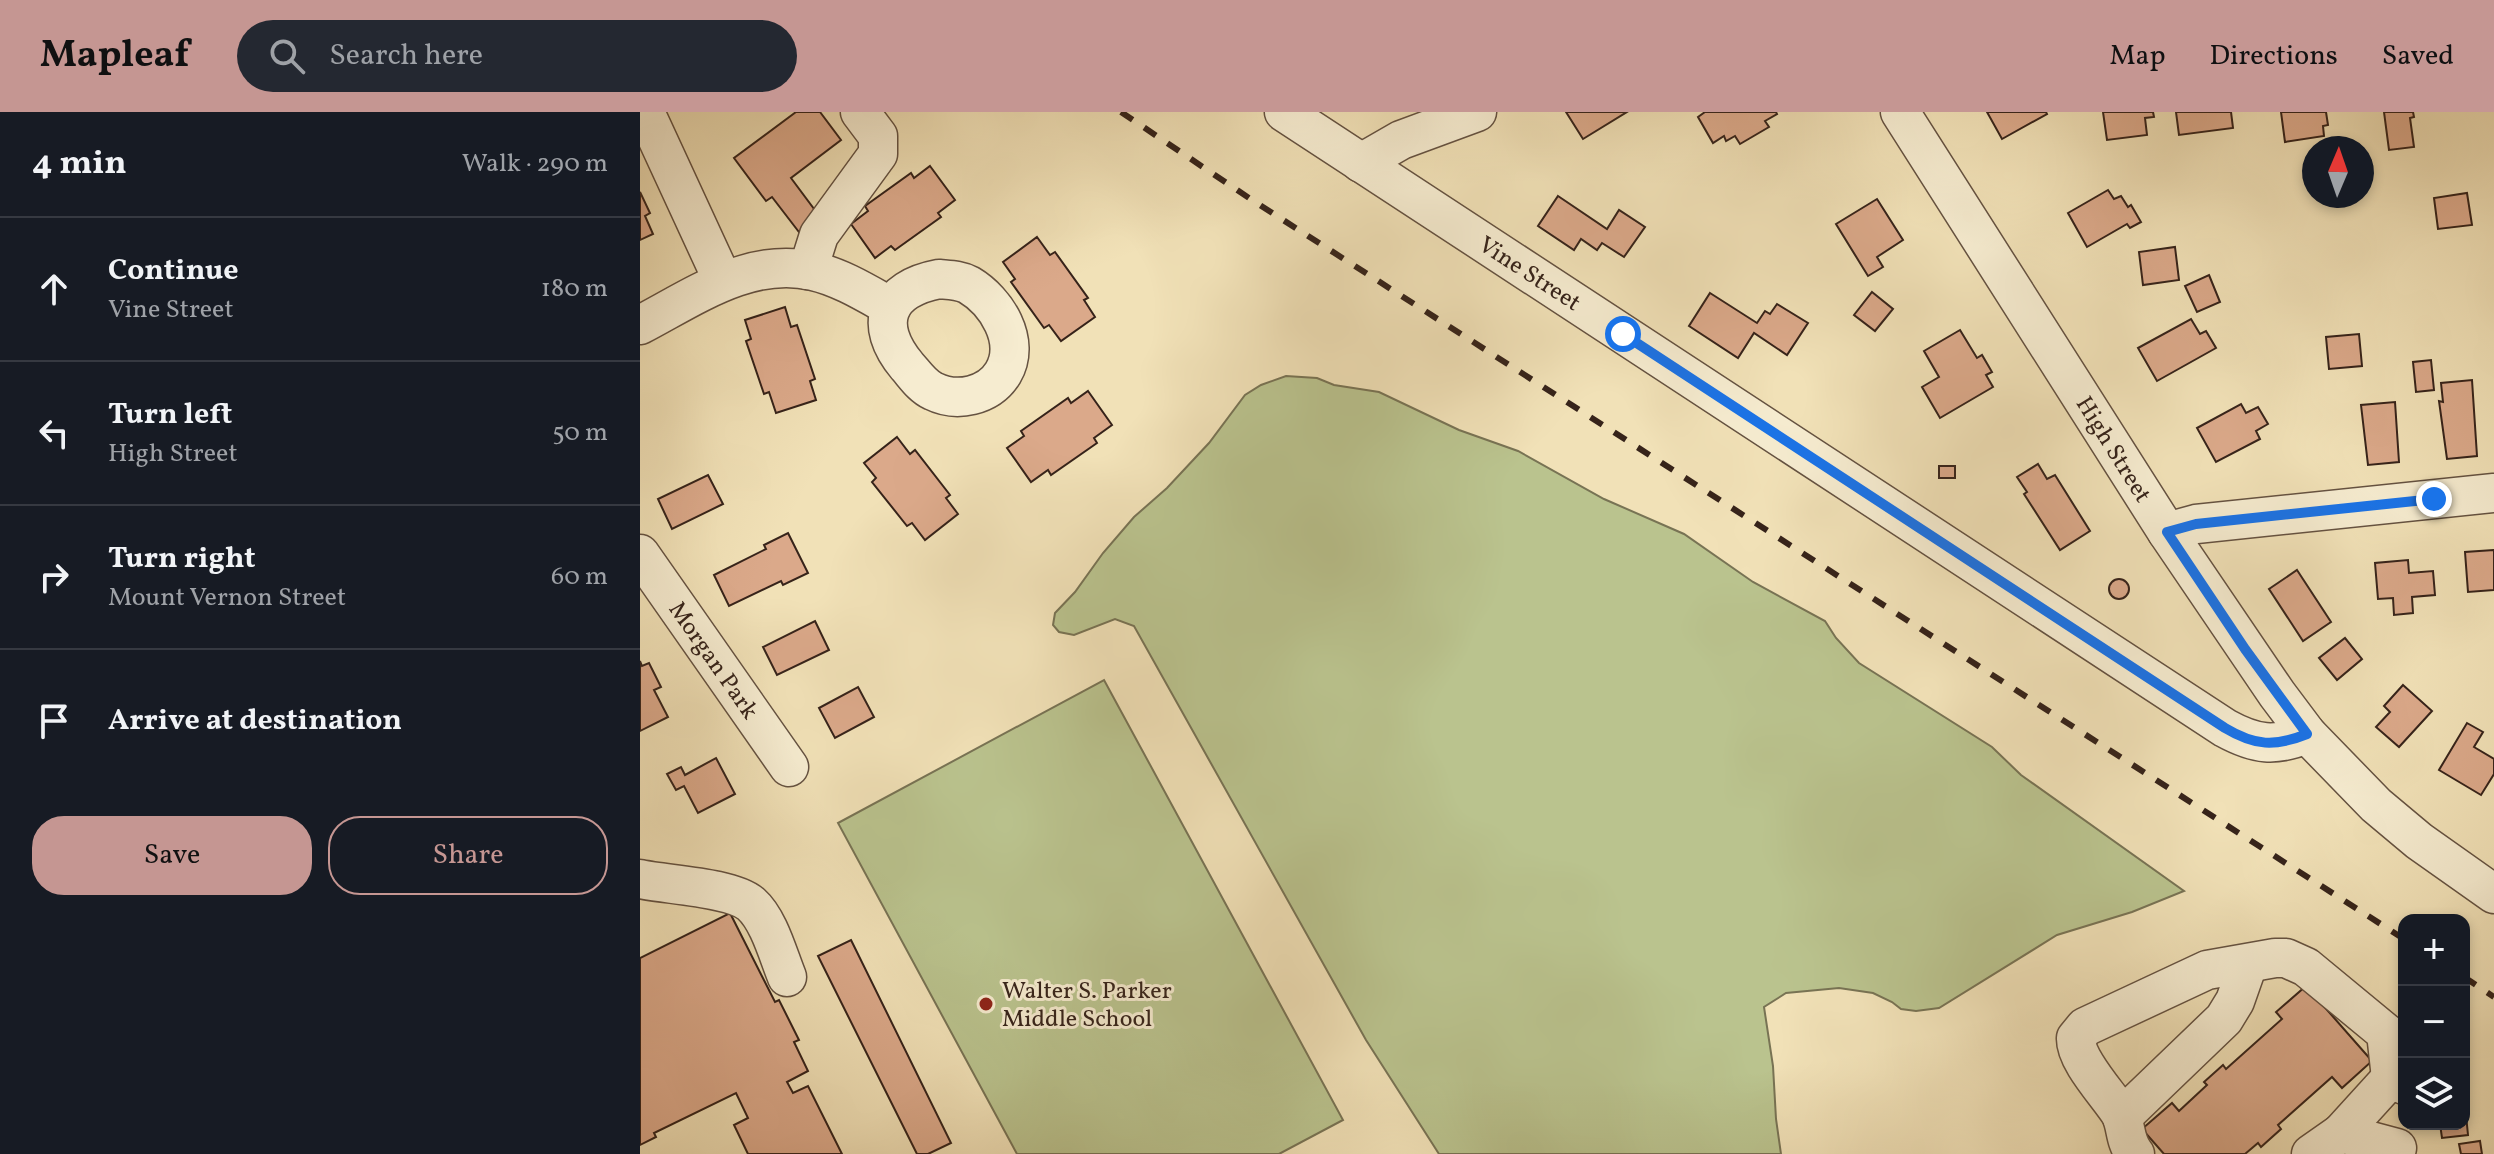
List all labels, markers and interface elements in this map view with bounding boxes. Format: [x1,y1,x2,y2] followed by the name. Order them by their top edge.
[237,20,797,92] search box
[40,30,189,83] text: Mapleaf
[265,34,309,78] icon: search
[329,35,483,77] text: Search here
[2110,37,2166,76] text: Map
[2210,37,2338,76] text: Directions
[2382,37,2454,76] text: Saved
[2302,136,2374,208] north arrow
[32,141,127,188] text: 4 min
[462,146,608,182] text: Walk · 290 m
[1471,229,1587,320] street label: Vine Street
[108,250,239,292] text: Continue
[32,267,76,311] icon: ahead
[541,271,608,307] text: 180 m
[108,292,234,328] text: Vine Street
[1605,316,1641,352] route start
[2066,390,2158,510] street label: High Street
[108,394,232,436] text: Turn left
[32,411,76,455] icon: left
[552,415,608,451] text: 50 m
[108,436,238,472] text: High Street
[2416,481,2452,517] route end
[108,538,256,580] text: Turn right
[32,555,76,599] icon: right
[551,559,608,595] text: 60 m
[108,580,346,616] text: Mount Vernon Street
[659,595,766,727] street label: Morgan Park
[32,699,76,743] icon: arrive
[108,700,402,742] text: Arrive at destination
[32,816,312,895] button: Save
[328,816,608,895] button: Share
[2398,914,2470,1130] map controls
[2398,914,2470,986] button: +
[1002,975,1172,1037] place label: Walter S. Parker Middle School
[2398,986,2470,1058] button: −
[977,995,995,1013] marker: Walter S. Parker Middle School
[2398,1058,2470,1130] button: layers

